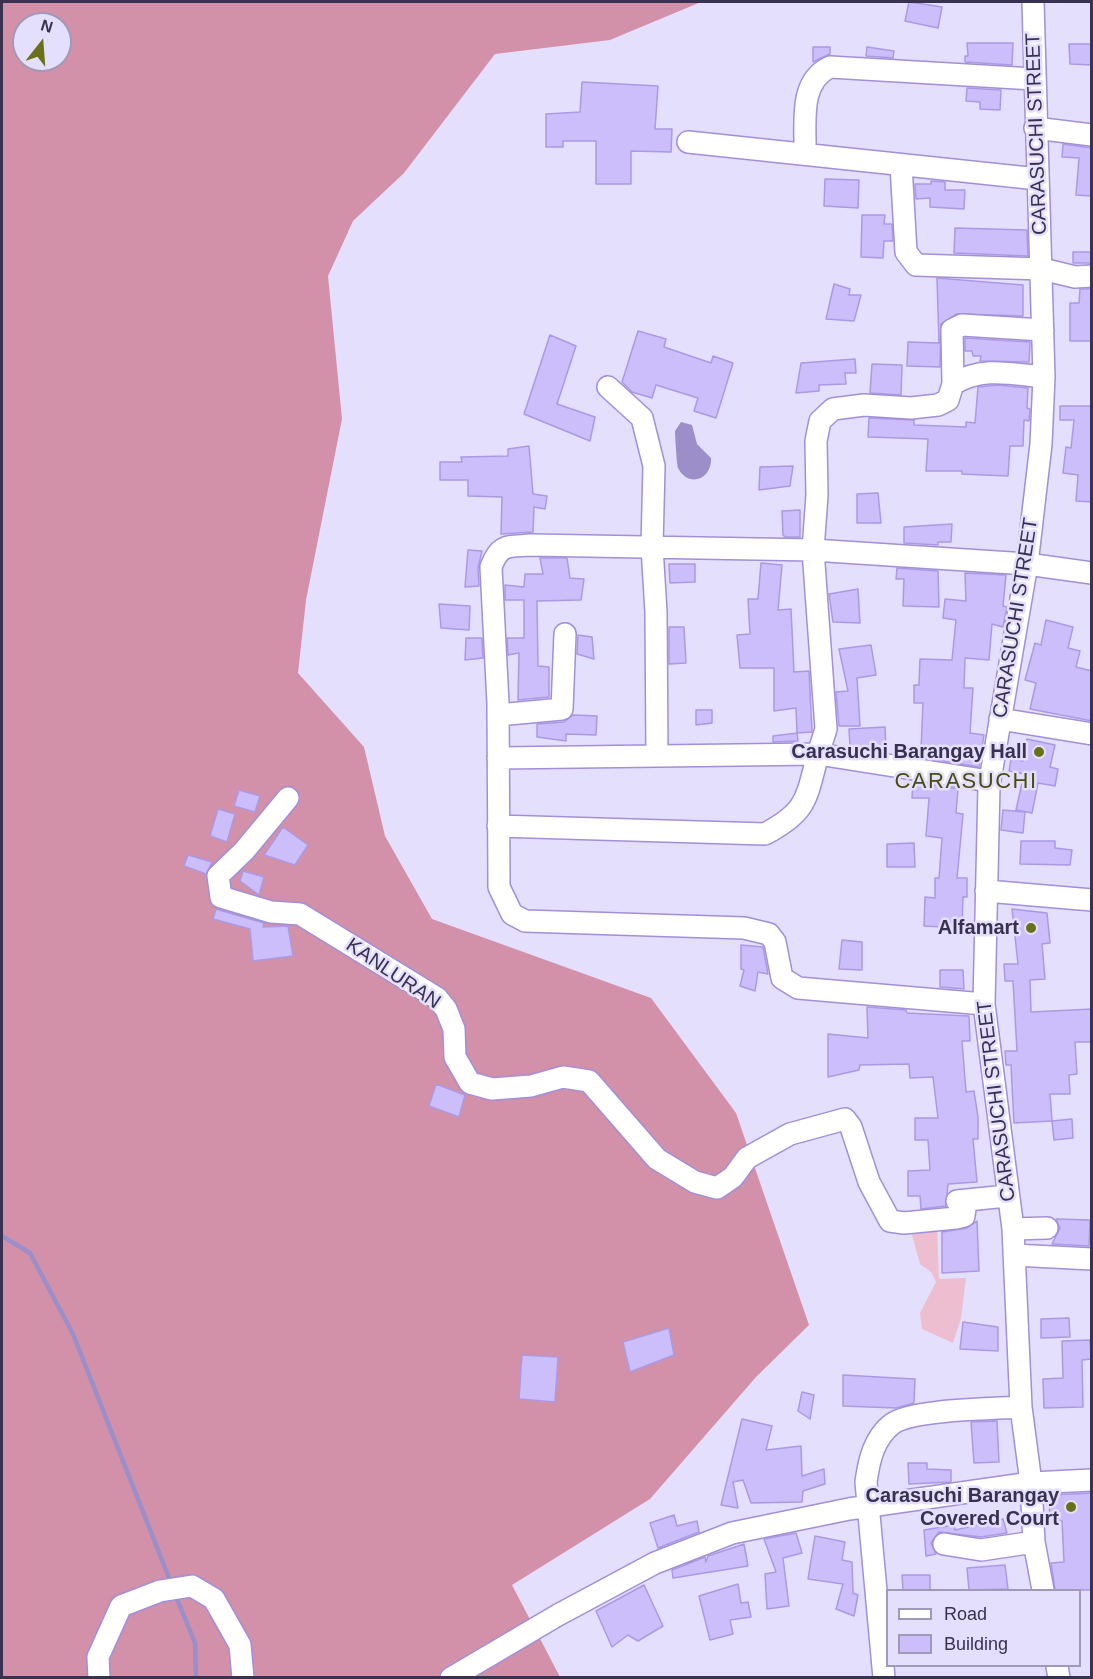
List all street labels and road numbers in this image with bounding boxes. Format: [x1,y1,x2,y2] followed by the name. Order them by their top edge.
[1021,33,1053,235] street label: CARASUCHI STREET
[988,516,1044,720] street label: CARASUCHI STREET
[341,934,445,1014] street label: KANLURAN
[973,999,1021,1203] street label: CARASUCHI STREET

